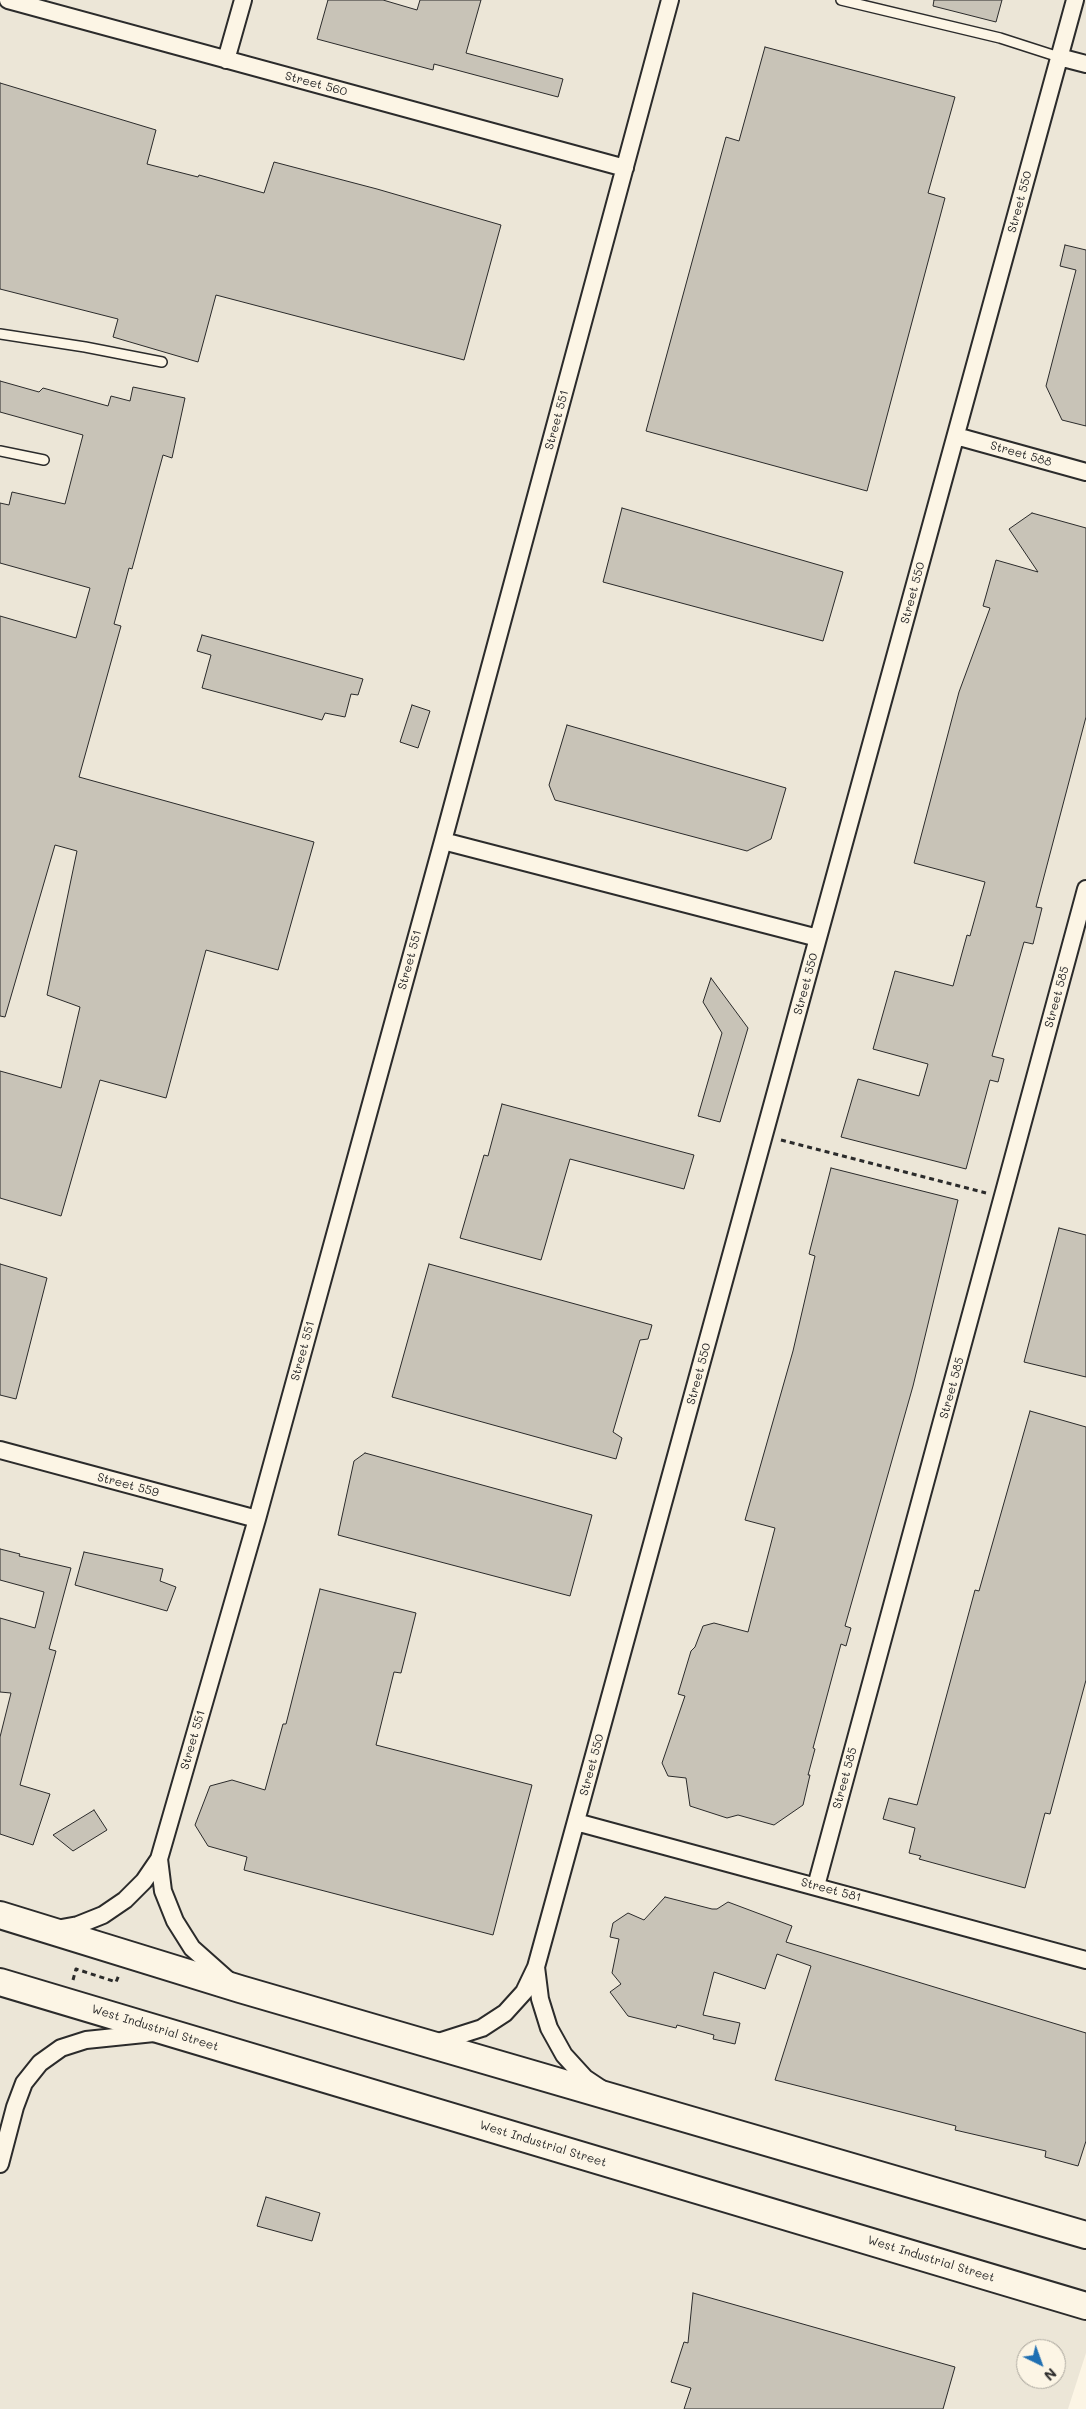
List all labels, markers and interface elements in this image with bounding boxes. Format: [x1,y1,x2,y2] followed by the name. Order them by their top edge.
[283,69,349,99] street label: Street 560
[1005,170,1035,234] street label: Street 550
[542,388,572,452] street label: Street 551
[988,438,1054,470] street label: Street 588
[898,561,928,625] street label: Street 550
[395,928,425,992] street label: Street 551
[791,952,821,1016] street label: Street 550
[1042,965,1072,1029] street label: Street 585
[288,1319,318,1383] street label: Street 551
[684,1342,714,1406] street label: Street 550
[937,1356,967,1420] street label: Street 585
[96,1470,160,1500] street label: Street 559
[178,1709,208,1771] street label: Street 551
[577,1733,607,1797] street label: Street 550
[830,1746,860,1810] street label: Street 585
[799,1875,863,1905] street label: Street 581
[90,2002,220,2054] street label: West Industrial Street
[478,2118,608,2170] street label: West Industrial Street
[866,2233,996,2285] street label: West Industrial Street
[1016,2339,1066,2389] north arrow
[1040,2364,1061,2385] text: N

